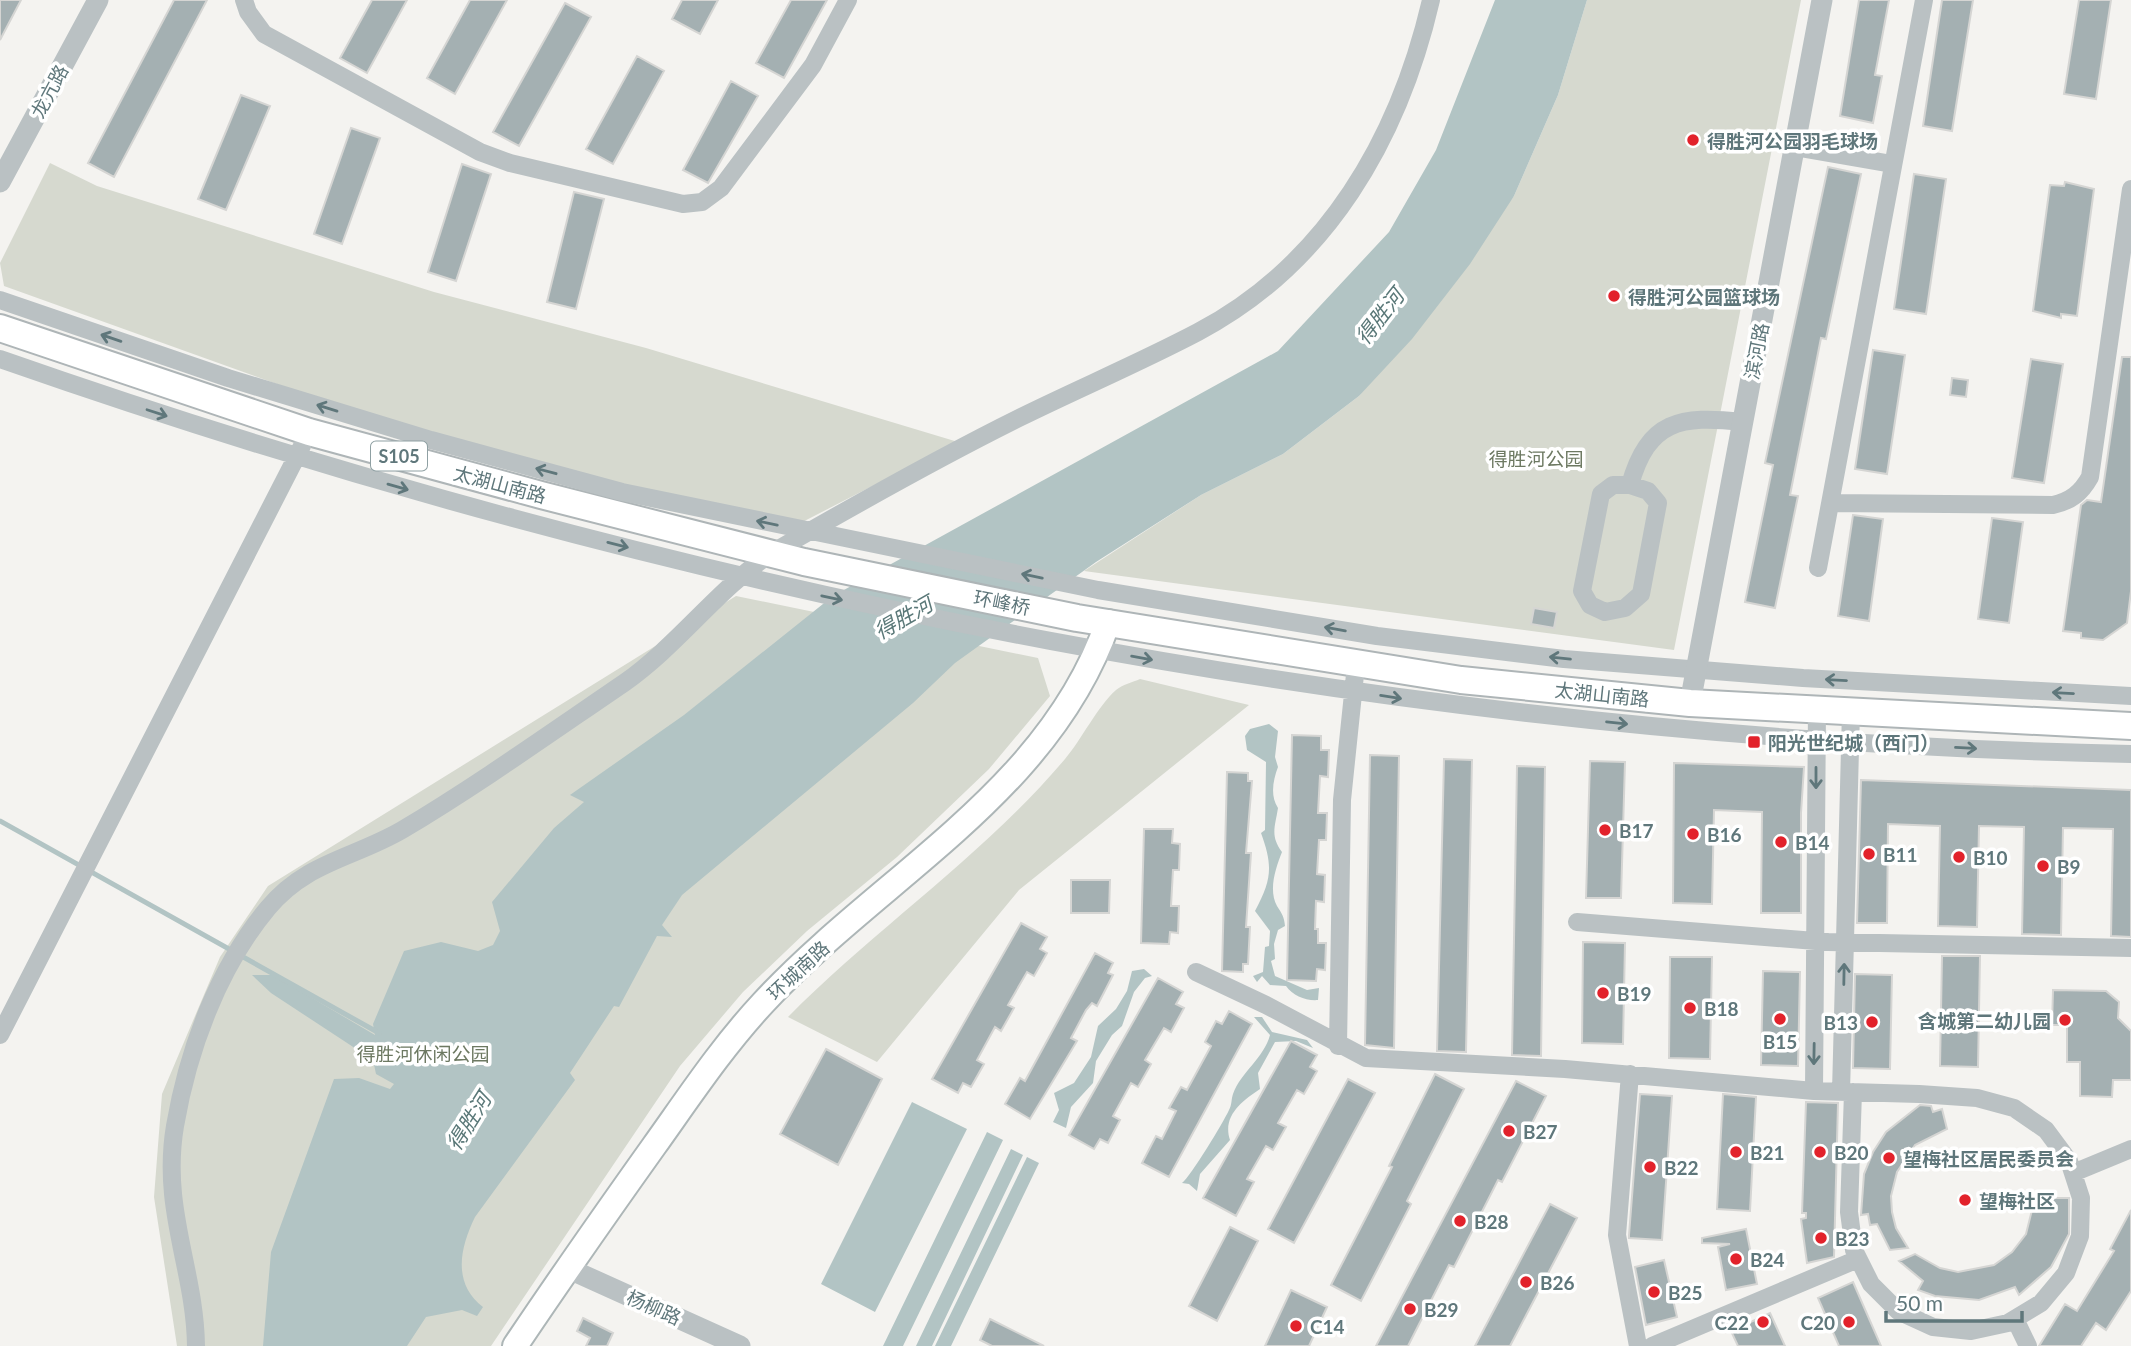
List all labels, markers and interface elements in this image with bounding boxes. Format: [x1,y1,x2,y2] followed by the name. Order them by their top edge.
[25,60,73,122] street label: 龙亢路
[1707,129,1878,152] place label: 得胜河公园羽毛球场
[1685,132,1701,148] marker: 得胜河公园羽毛球场
[1350,280,1411,349] water label: 得胜河
[1628,285,1780,308] place label: 得胜河公园篮球场
[1606,288,1622,304] marker: 得胜河公园篮球场
[1739,321,1773,381] street label: 滨河路
[100,331,122,343] one-way arrow
[317,400,339,413] one-way arrow
[146,407,168,420] one-way arrow
[371,442,427,470] road number: S105
[1488,447,1584,470] park label: 得胜河公园
[451,461,549,507] street label: 太湖山南路
[535,464,557,477] one-way arrow
[387,481,409,494] one-way arrow
[756,515,779,529] one-way arrow
[606,539,629,552] one-way arrow
[1021,568,1044,582] one-way arrow
[972,585,1032,619] street label: 环峰桥
[869,588,940,644] water label: 得胜河
[820,592,843,606] one-way arrow
[1324,622,1346,635] one-way arrow
[1130,651,1153,665] one-way arrow
[1549,651,1572,664] one-way arrow
[1825,673,1847,686] one-way arrow
[1554,678,1650,710] street label: 太湖山南路
[2052,686,2075,699] one-way arrow
[1379,691,1402,704] one-way arrow
[1605,716,1628,729] one-way arrow
[1768,731,1939,754] place label: 阳光世纪城（西门）
[1746,734,1762,750] marker: 阳光世纪城（西门）
[1955,742,1977,755] one-way arrow
[1809,766,1823,789] one-way arrow
[1619,819,1654,842] place label: B17
[1597,822,1613,838] marker: B17
[1707,823,1742,846] place label: B16
[1685,826,1701,842] marker: B16
[1795,831,1830,854] place label: B14
[1773,834,1789,850] marker: B14
[1883,843,1918,866] place label: B11
[1861,846,1877,862] marker: B11
[1973,846,2008,869] place label: B10
[1951,849,1967,865] marker: B10
[2057,855,2081,878] place label: B9
[2035,858,2051,874] marker: B9
[762,936,834,1004] street label: 环城南路
[1838,963,1851,986] one-way arrow
[1617,982,1652,1005] place label: B19
[1595,985,1611,1001] marker: B19
[1704,997,1739,1020] place label: B18
[1682,1000,1698,1016] marker: B18
[1918,1009,2051,1032] place label: 含城第二幼儿园
[1772,1011,1788,1027] marker: B15
[1823,1011,1858,1034] place label: B13
[2057,1012,2073,1028] marker: 含城第二幼儿园
[1864,1014,1880,1030] marker: B13
[1763,1030,1797,1053] place label: B15
[356,1042,490,1065] park label: 得胜河休闲公园
[1807,1042,1821,1065] one-way arrow
[441,1084,497,1154] water label: 得胜河
[1523,1120,1558,1143] place label: B27
[1501,1123,1517,1139] marker: B27
[1750,1141,1785,1164] place label: B21
[1834,1141,1869,1164] place label: B20
[1728,1144,1744,1160] marker: B21
[1812,1144,1828,1160] marker: B20
[1903,1147,2074,1170] place label: 望梅社区居民委员会
[1881,1150,1897,1166] marker: 望梅社区居民委员会
[1664,1156,1699,1179] place label: B22
[1642,1159,1658,1175] marker: B22
[1979,1189,2055,1212] place label: 望梅社区
[1957,1192,1973,1208] marker: 望梅社区
[1474,1210,1509,1233] place label: B28
[1452,1213,1468,1229] marker: B28
[1835,1227,1870,1250] place label: B23
[1813,1230,1829,1246] marker: B23
[1750,1248,1785,1271] place label: B24
[1728,1251,1744,1267] marker: B24
[1540,1271,1575,1294] place label: B26
[1518,1274,1534,1290] marker: B26
[1886,1280,2022,1324] scale bar
[1668,1281,1703,1304] place label: B25
[1646,1284,1662,1300] marker: B25
[623,1285,685,1329] street label: 杨柳路
[1896,1290,1943,1315] text: 50 m
[1424,1298,1459,1321] place label: B29
[1402,1301,1418,1317] marker: B29
[1714,1311,1749,1334] place label: C22
[1800,1311,1835,1334] place label: C20
[1755,1314,1771,1330] marker: C22
[1841,1314,1857,1330] marker: C20
[1310,1315,1345,1338] place label: C14
[1288,1318,1304,1334] marker: C14

